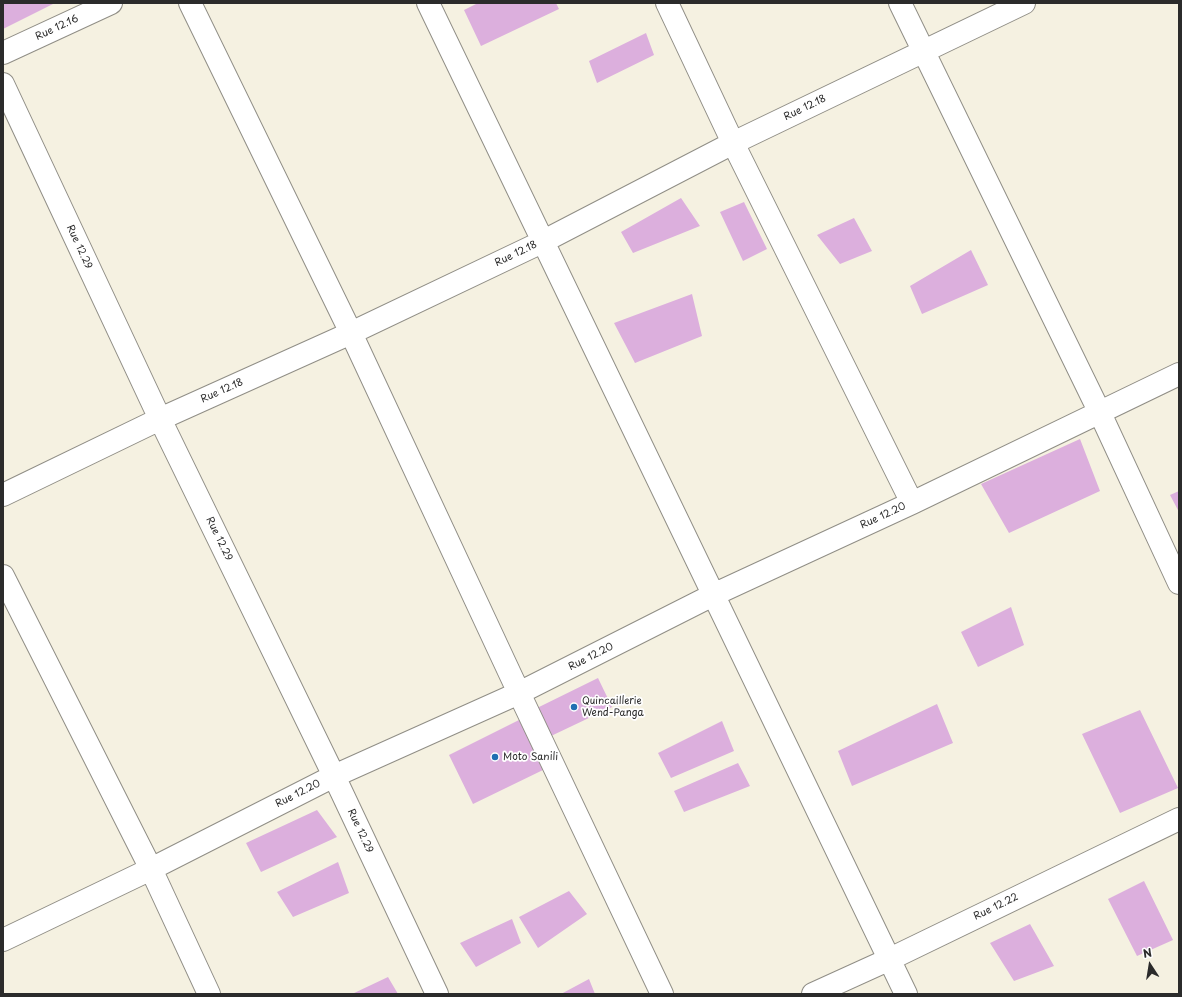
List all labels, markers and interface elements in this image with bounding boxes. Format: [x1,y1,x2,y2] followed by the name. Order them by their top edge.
[34,13,80,43] street label: Rue 12.16
[782,93,828,123] street label: Rue 12.18
[64,223,94,271] street label: Rue 12.29
[493,239,539,269] street label: Rue 12.18
[199,376,245,406] street label: Rue 12.18
[858,500,908,532] street label: Rue 12.20
[203,515,235,563] street label: Rue 12.29
[566,641,616,673] street label: Rue 12.20
[582,695,644,718] place label: Quincaillerie Wend-Panga
[569,702,579,712] marker: Quincaillerie Wend-Panga
[503,751,558,763] place label: Moto Sanili
[490,752,500,762] marker: Moto Sanili
[273,778,323,810] street label: Rue 12.20
[345,807,375,855] street label: Rue 12.29
[972,891,1020,923] street label: Rue 12.22
[1141,944,1153,962] text: N
[1130,945,1170,985] north arrow

